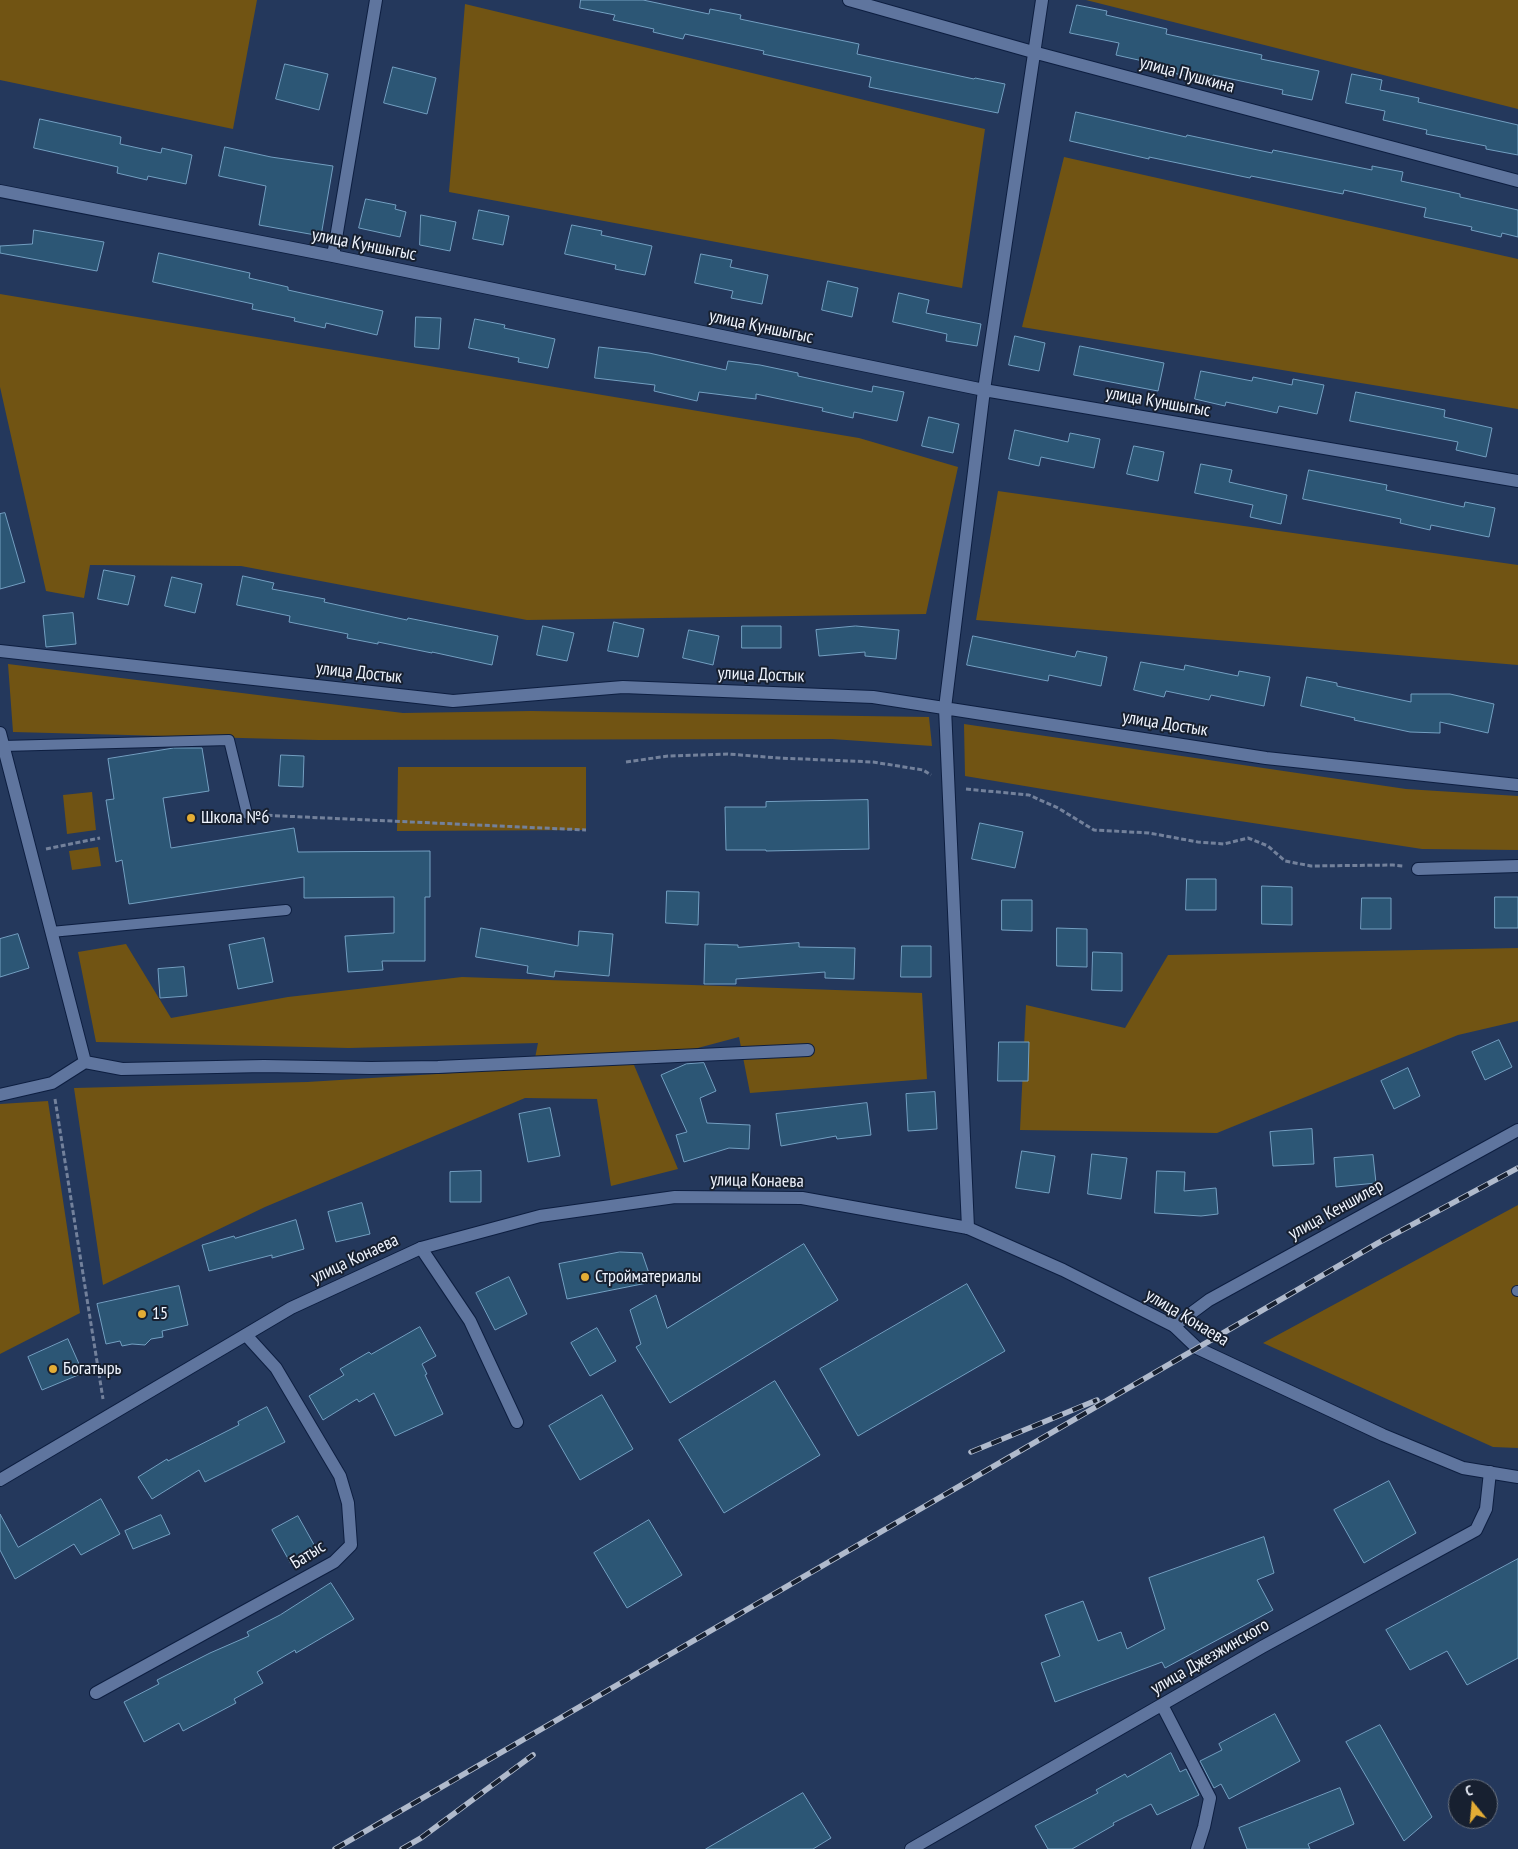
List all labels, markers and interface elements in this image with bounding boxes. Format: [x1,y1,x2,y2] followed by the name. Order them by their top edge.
[1137,52,1237,98] street label: улица Пушкина
[310,224,418,266] street label: улица Куншыгыс
[707,305,815,349] street label: улица Куншыгыс
[1104,382,1212,422] street label: улица Куншыгыс
[315,658,403,688] street label: улица Достык
[717,663,805,687] street label: улица Достык
[1121,707,1209,741] street label: улица Достык
[201,807,269,829] place label: Школа №6
[185,812,197,824] marker: Школа №6
[710,1169,804,1193] street label: улица Конаева
[1285,1175,1387,1245] street label: улица Кеншилер
[308,1229,402,1289] street label: улица Конаева
[595,1266,701,1288] place label: Стройматериалы
[579,1271,591,1283] marker: Стройматериалы
[1141,1285,1233,1351] street label: улица Конаева
[152,1303,168,1325] place label: 15
[136,1308,148,1320] marker: 15
[63,1358,121,1380] place label: Богатырь
[47,1363,59,1375] marker: Богатырь
[287,1536,329,1574] street label: Батыс
[1147,1614,1273,1700] street label: улица Джезжинского
[1448,1779,1498,1829] north arrow
[1463,1781,1475,1800] text: С

